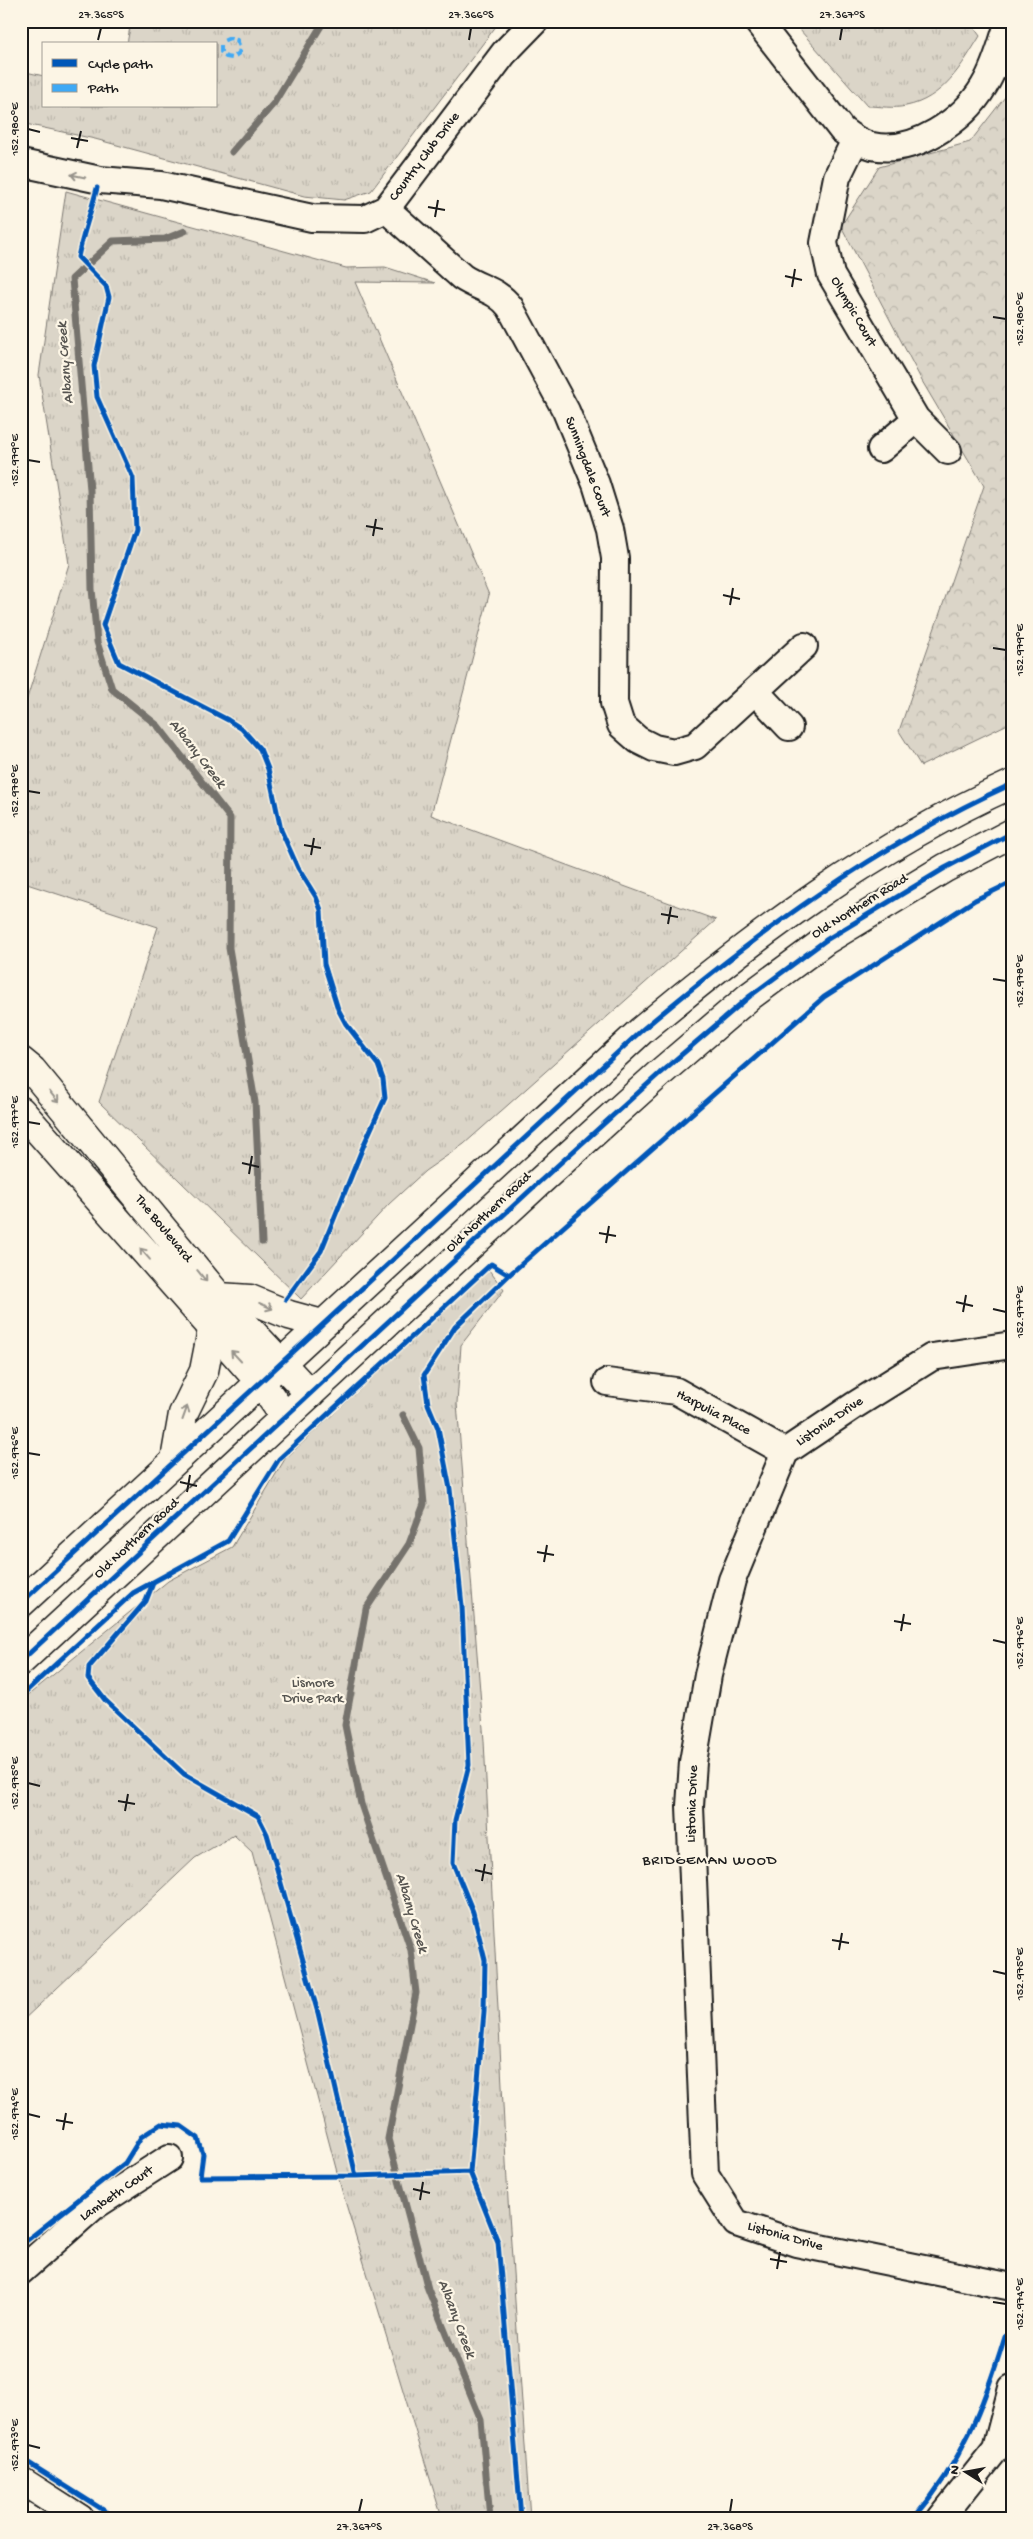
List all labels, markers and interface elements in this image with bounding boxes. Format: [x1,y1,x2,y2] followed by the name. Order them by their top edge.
[78,9,124,23] text: 27.365°S
[448,9,494,23] text: 27.366°S
[819,9,865,23] text: 27.367°S
[42,42,218,108] legend
[88,56,153,74] text: Cycle path
[87,80,119,98] text: Path
[9,102,23,157] text: 152.980°E
[386,108,465,205] street label: Country Club Drive
[71,170,87,180] one-way arrow
[826,274,881,351] street label: Olympic Court
[1014,292,1028,347] text: 152.980°E
[53,320,79,405] water label: Albany Creek
[560,415,614,521] street label: Sunningdale Court
[9,434,23,487] text: 152.979°E
[1014,624,1028,677] text: 152.979°E
[165,716,230,793] water label: Albany Creek
[9,764,23,818] text: 152.978°E
[809,870,913,943] street label: Old Northern Road
[1014,954,1028,1008] text: 152.978°E
[49,1090,60,1103] one-way arrow
[9,1095,23,1149] text: 152.977°E
[443,1168,536,1257] street label: Old Northern Road
[130,1191,196,1268] street label: The Boulevard
[139,1247,151,1260] one-way arrow
[196,1269,207,1282] one-way arrow
[1014,1285,1028,1339] text: 152.977°E
[258,1302,273,1311] one-way arrow
[230,1349,242,1362] one-way arrow
[673,1386,754,1440] street label: Harpulia Place
[793,1393,868,1451] street label: Listonia Drive
[181,1405,190,1421] one-way arrow
[9,1426,23,1480] text: 152.976°E
[91,1494,184,1583] street label: Old Northern Road
[1014,1616,1028,1670] text: 152.976°E
[282,1675,345,1708] park label: Lismore Drive Park
[9,1756,23,1810] text: 152.975°E
[683,1764,703,1843] street label: Listonia Drive
[642,1852,777,1870] district label: BRIDGEMAN WOOD
[390,1871,432,1956] water label: Albany Creek
[1014,1947,1028,2001] text: 152.975°E
[9,2088,23,2141] text: 152.974°E
[77,2162,158,2226] street label: Lambeth Court
[745,2218,825,2256] street label: Listonia Drive
[433,2277,480,2362] water label: Albany Creek
[1014,2278,1028,2331] text: 152.974°E
[9,2418,23,2472] text: 152.973°E
[940,2446,990,2496] north arrow
[946,2464,965,2476] text: N
[336,2521,382,2535] text: 27.367°S
[707,2521,753,2535] text: 27.368°S

